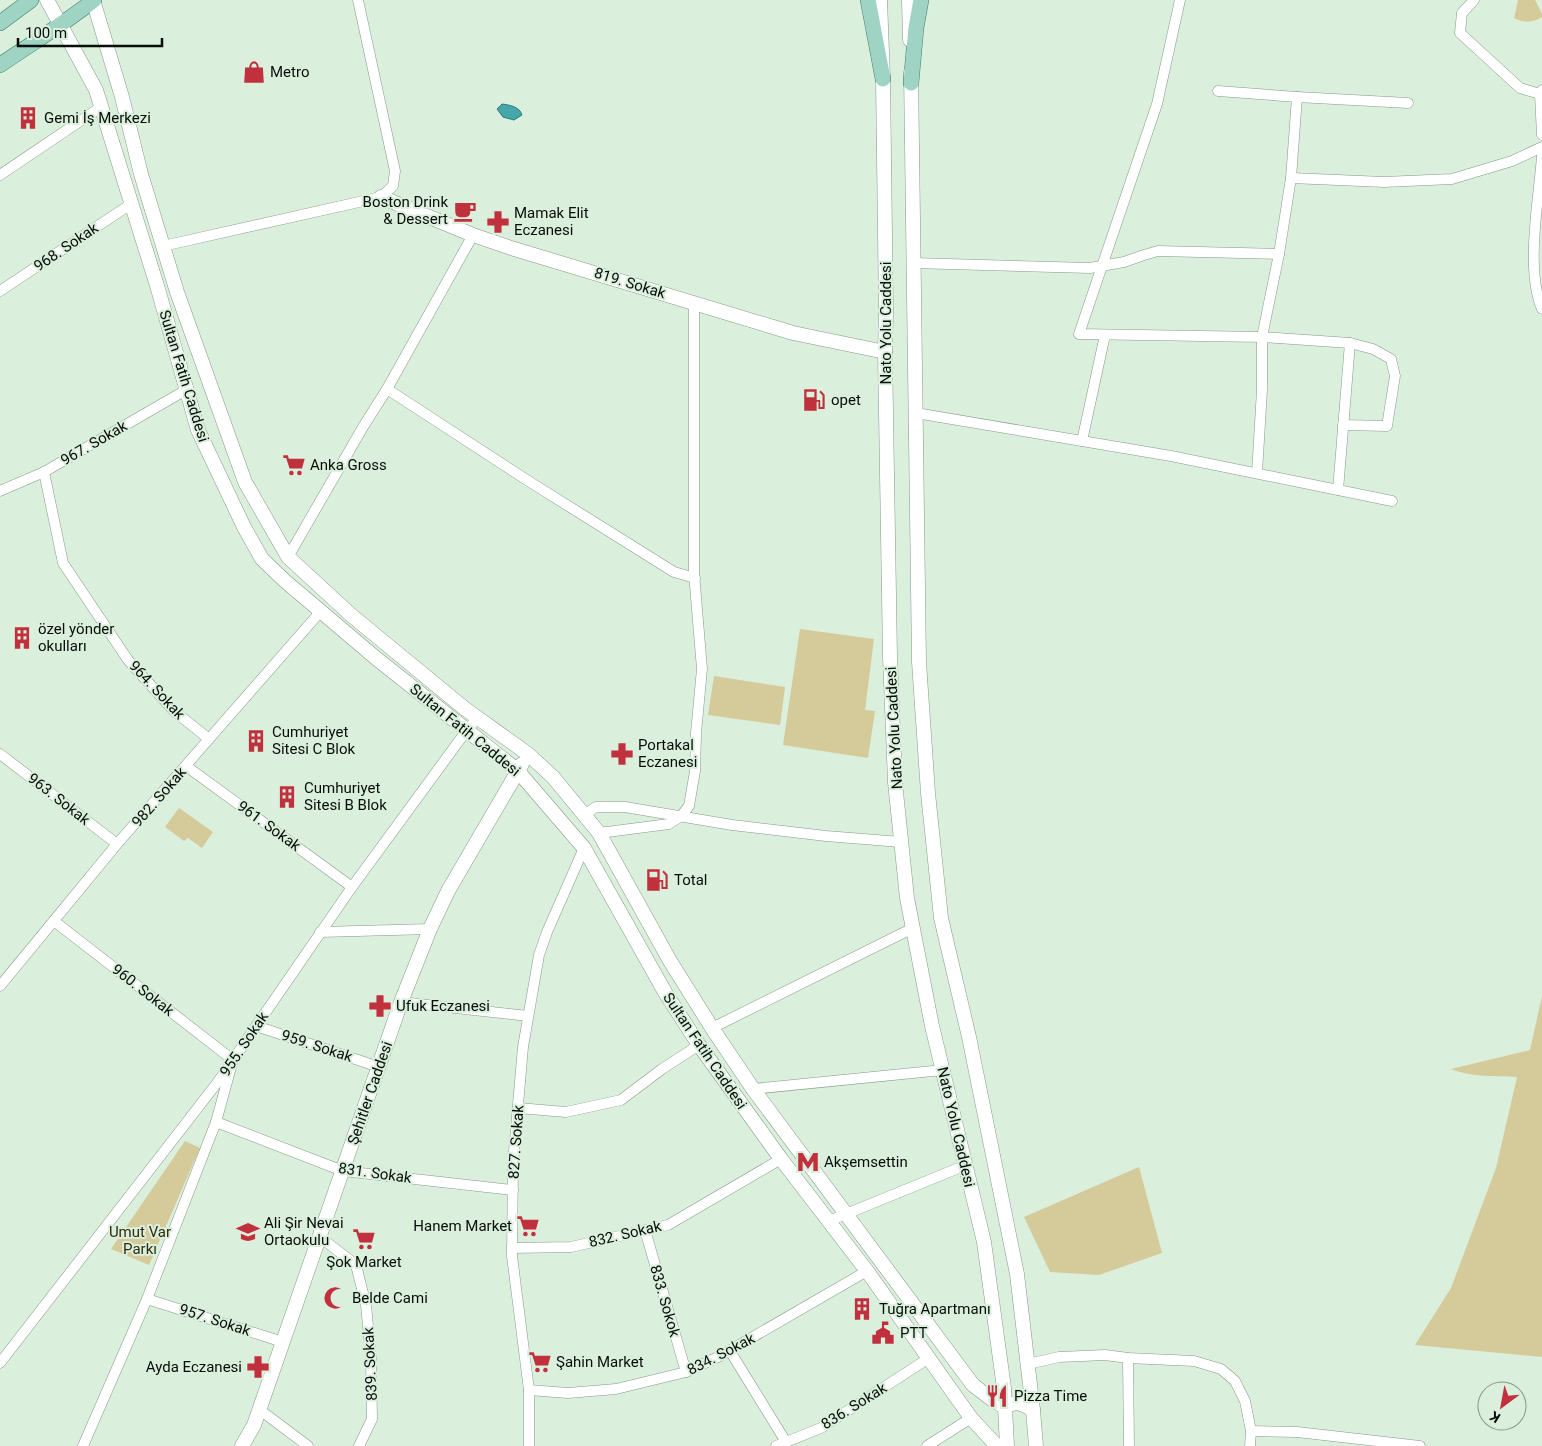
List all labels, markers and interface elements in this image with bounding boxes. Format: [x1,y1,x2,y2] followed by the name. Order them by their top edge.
[18,15,161,47] scale bar
[25,24,67,42] text: 100 m
[241,59,267,85] shop icon: Metro
[270,63,309,81] place label: Metro
[15,105,41,131] building icon: Gemi İş Merkezi
[44,109,151,127] place label: Gemi İş Merkezi
[363,193,448,228] place label: Boston Drink & Dessert
[452,198,478,224] cafe icon: Boston Drink & Dessert
[514,204,589,239] place label: Mamak Elit Eczanesi
[485,209,511,235] pharmacy icon: Mamak Elit Eczanesi
[30,219,102,275] street label: 968. Sokak
[877,262,895,384] street label: Nato Yolu Caddesi
[592,264,668,303] street label: 819. Sokak
[155,308,213,444] street label: Sultan Fatih Caddesi
[801,387,827,413] fuel station icon: opet
[831,391,861,409] place label: opet
[58,417,131,469] street label: 967. Sokak
[281,452,307,478] supermarket icon: Anka Gross
[310,456,387,474] place label: Anka Gross
[38,620,114,655] place label: özel yönder okulları
[9,625,35,651] building icon: özel yönder okulları
[125,657,189,723] street label: 964. Sokak
[882,666,906,790] street label: Nato Yolu Caddesi
[406,680,524,780] street label: Sultan Fatih Caddesi
[272,723,356,758] place label: Cumhuriyet Sitesi C Blok
[243,728,269,754] building icon: Cumhuriyet Sitesi C Blok
[638,736,697,771] place label: Portakal Eczanesi
[609,741,635,767] pharmacy icon: Portakal Eczanesi
[128,763,190,831] street label: 982. Sokak
[24,769,94,829] street label: 963. Sokak
[304,779,387,814] place label: Cumhuriyet Sitesi B Blok
[274,784,300,810] building icon: Cumhuriyet Sitesi B Blok
[234,797,304,855] street label: 961. Sokak
[644,867,670,893] fuel station icon: Total
[674,871,708,889] place label: Total
[108,960,178,1020] street label: 960. Sokak
[659,989,751,1113] street label: Sultan Fatih Caddesi
[367,993,393,1019] pharmacy icon: Ufuk Eczanesi
[396,997,490,1015] place label: Ufuk Eczanesi
[216,1008,272,1080] street label: 955. Sokak
[279,1026,355,1066] street label: 959. Sokak
[344,1039,396,1147] street label: Şehitler Caddesi
[933,1065,979,1189] street label: Nato Yolu Caddesi
[504,1104,528,1179] street label: 827. Sokak
[795,1149,821,1175] metro station icon: Akşemsettin
[824,1153,908,1171] place label: Akşemsettin
[337,1159,413,1187] street label: 831. Sokak
[515,1213,541,1239] supermarket icon: Hanem Market
[264,1214,344,1249] place label: Ali Şir Nevai Ortaokulu
[413,1217,512,1235] place label: Hanem Market
[587,1217,663,1251] street label: 832. Sokak
[235,1219,261,1245] school or university icon: Ali Şir Nevai Ortaokulu
[109,1223,171,1258] park label: Umut Var Parkı
[351,1226,377,1252] supermarket icon: Şok Market
[326,1253,402,1271] place label: Şok Market
[646,1263,684,1340] street label: 833. Sokok
[322,1285,348,1311] mosque icon: Belde Cami
[352,1289,428,1307] place label: Belde Cami
[849,1296,875,1322] building icon: Tuğra Apartmanı
[177,1300,253,1340] street label: 957. Sokak
[879,1300,991,1318] place label: Tuğra Apartmanı
[870,1320,896,1346] public building icon: PTT
[900,1324,928,1342] place label: PTT
[359,1326,381,1401] street label: 839. Sokak
[684,1329,758,1379] street label: 834. Sokak
[527,1349,553,1375] supermarket icon: Şahin Market
[556,1353,644,1371] place label: Şahin Market
[245,1354,271,1380] pharmacy icon: Ayda Eczanesi
[146,1358,242,1376] place label: Ayda Eczanesi
[818,1379,890,1433] street label: 836. Sokak
[1477,1381,1527,1431] north arrow
[984,1383,1010,1409] restaurant icon: Pizza Time
[1014,1387,1087,1405] place label: Pizza Time
[1487,1408,1503,1426] text: K

